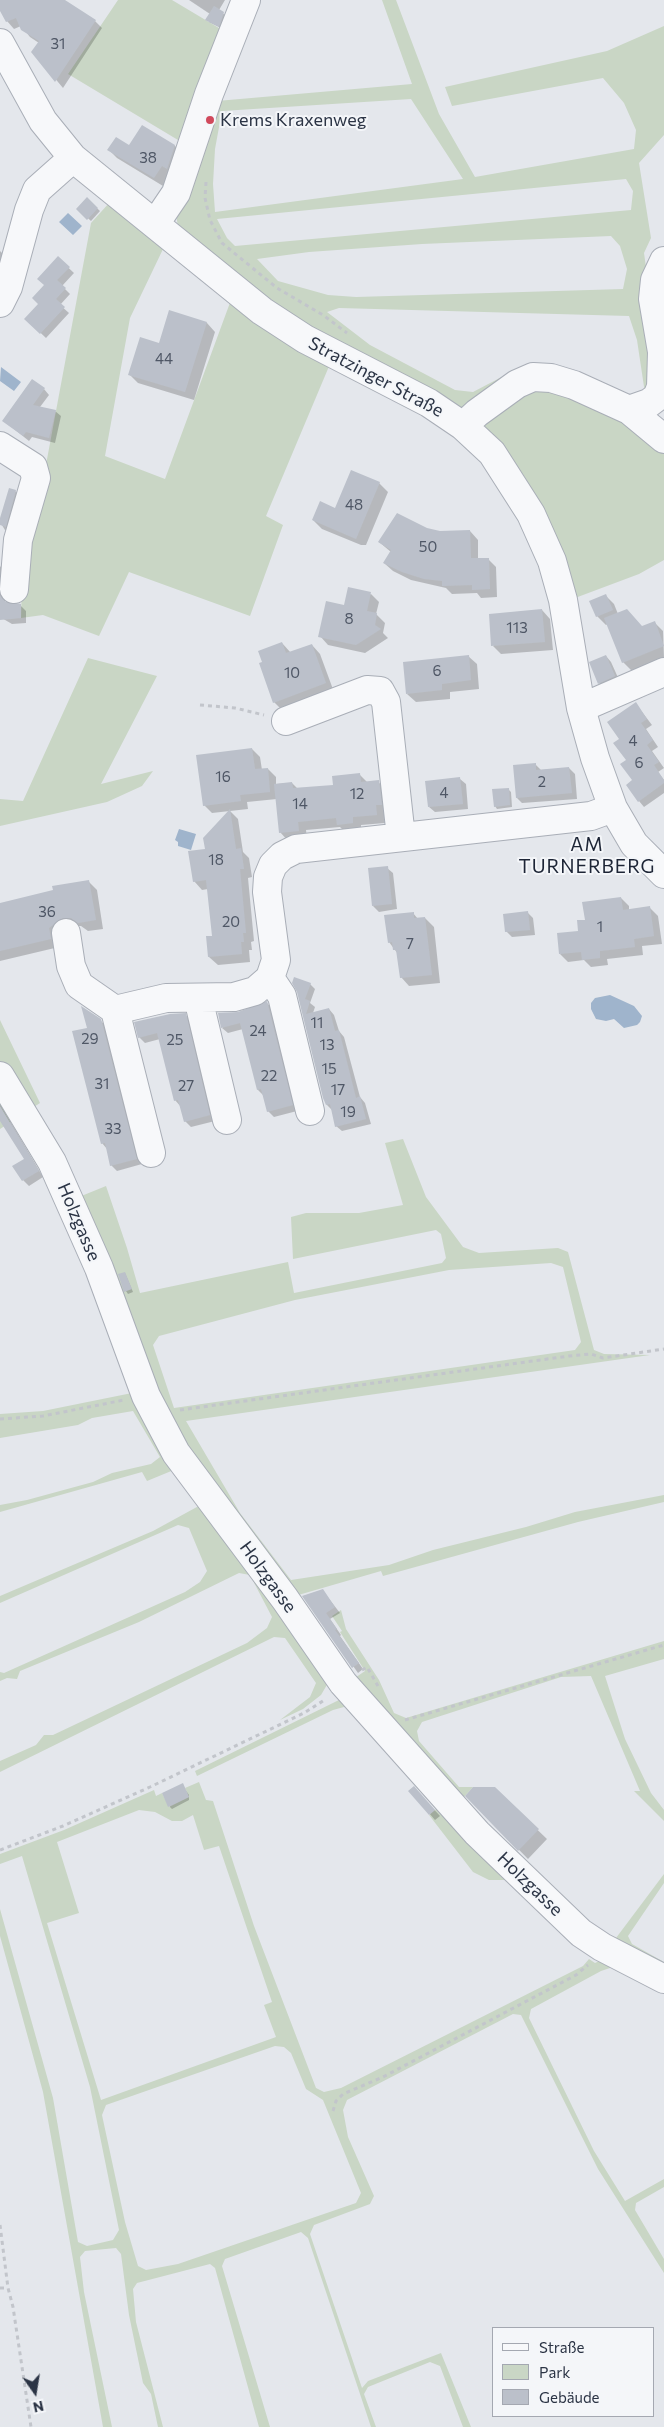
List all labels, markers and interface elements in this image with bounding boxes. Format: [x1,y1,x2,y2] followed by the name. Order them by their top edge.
[51,35,65,53] house number: 31
[220,109,366,131] place label: Krems Kraxenweg
[204,114,216,126] marker: Krems Kraxenweg
[139,149,157,167] house number: 38
[305,332,447,422] street label: Stratzinger Straße
[155,350,173,368] house number: 44
[345,496,363,514] house number: 48
[419,538,437,556] house number: 50
[344,610,354,628] house number: 8
[506,619,528,637] house number: 113
[432,662,442,680] house number: 6
[284,664,300,682] house number: 10
[629,732,637,750] house number: 4
[634,754,644,772] house number: 6
[215,768,231,786] house number: 16
[538,773,546,791] house number: 2
[440,784,448,802] house number: 4
[350,785,364,803] house number: 12
[292,795,308,813] house number: 14
[517,834,657,878] district label: AM TURNERBERG
[208,851,224,869] house number: 18
[38,903,56,921] house number: 36
[222,913,240,931] house number: 20
[597,918,603,936] house number: 1
[406,935,414,953] house number: 7
[311,1014,323,1032] house number: 11
[249,1022,267,1040] house number: 24
[81,1030,99,1048] house number: 29
[167,1031,183,1049] house number: 25
[320,1036,334,1054] house number: 13
[321,1060,337,1078] house number: 15
[261,1067,277,1085] house number: 22
[95,1075,109,1093] house number: 31
[178,1077,194,1095] house number: 27
[331,1081,345,1099] house number: 17
[340,1103,356,1121] house number: 19
[104,1120,122,1138] house number: 33
[53,1180,105,1264] street label: Holzgasse
[235,1537,301,1617] street label: Holzgasse
[493,1848,567,1920] street label: Holzgasse
[492,2327,654,2417] legend
[539,2338,585,2356] text: Straße
[539,2363,570,2381] text: Park
[10,2367,60,2417] north arrow
[539,2388,600,2406] text: Gebäude
[31,2398,46,2417] text: N

